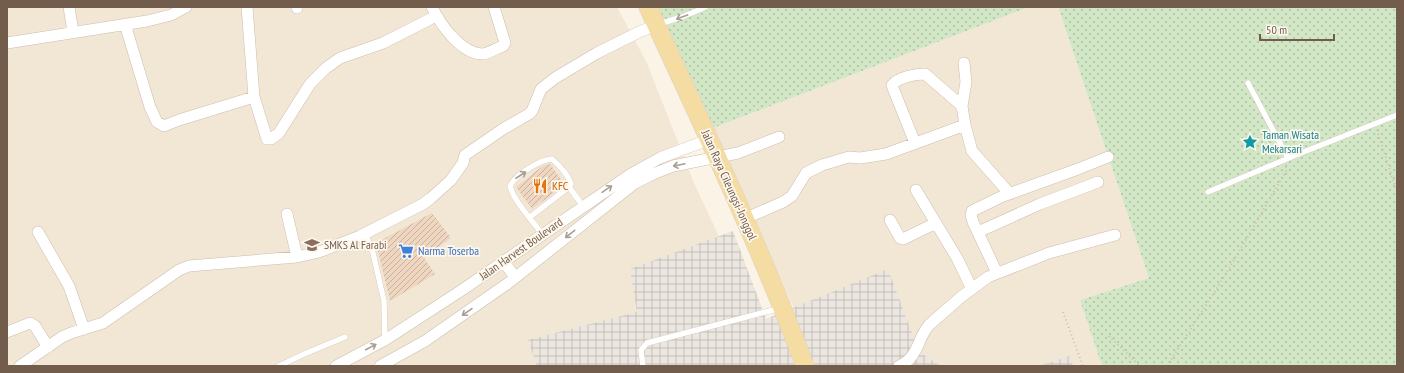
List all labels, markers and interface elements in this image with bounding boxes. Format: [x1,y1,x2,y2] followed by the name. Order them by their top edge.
[676,13,688,21] one-way arrow
[1260,16,1334,42] scale bar
[1266,22,1287,37] text: 50 m
[698,127,761,242] street label: Jalan Raya Cileungsi-Jonggol
[1262,127,1319,156] place label: Taman Wisata Mekarsari
[1241,133,1259,151] place icon: Taman Wisata Mekarsari
[673,161,686,169] one-way arrow
[515,171,526,179] one-way arrow
[531,177,549,195] restaurant icon: KFC
[552,178,569,193] place label: KFC
[601,185,612,194] one-way arrow
[475,214,565,284] street label: Jalan Harvest Boulevard
[565,229,576,238] one-way arrow
[303,236,321,254] school or university icon: SMKS Al Farabi
[324,237,387,252] place label: SMKS Al Farabi
[397,242,415,260] supermarket icon: Narma Toserba
[418,243,479,258] place label: Narma Toserba
[461,308,472,316] one-way arrow
[365,343,377,351] one-way arrow

